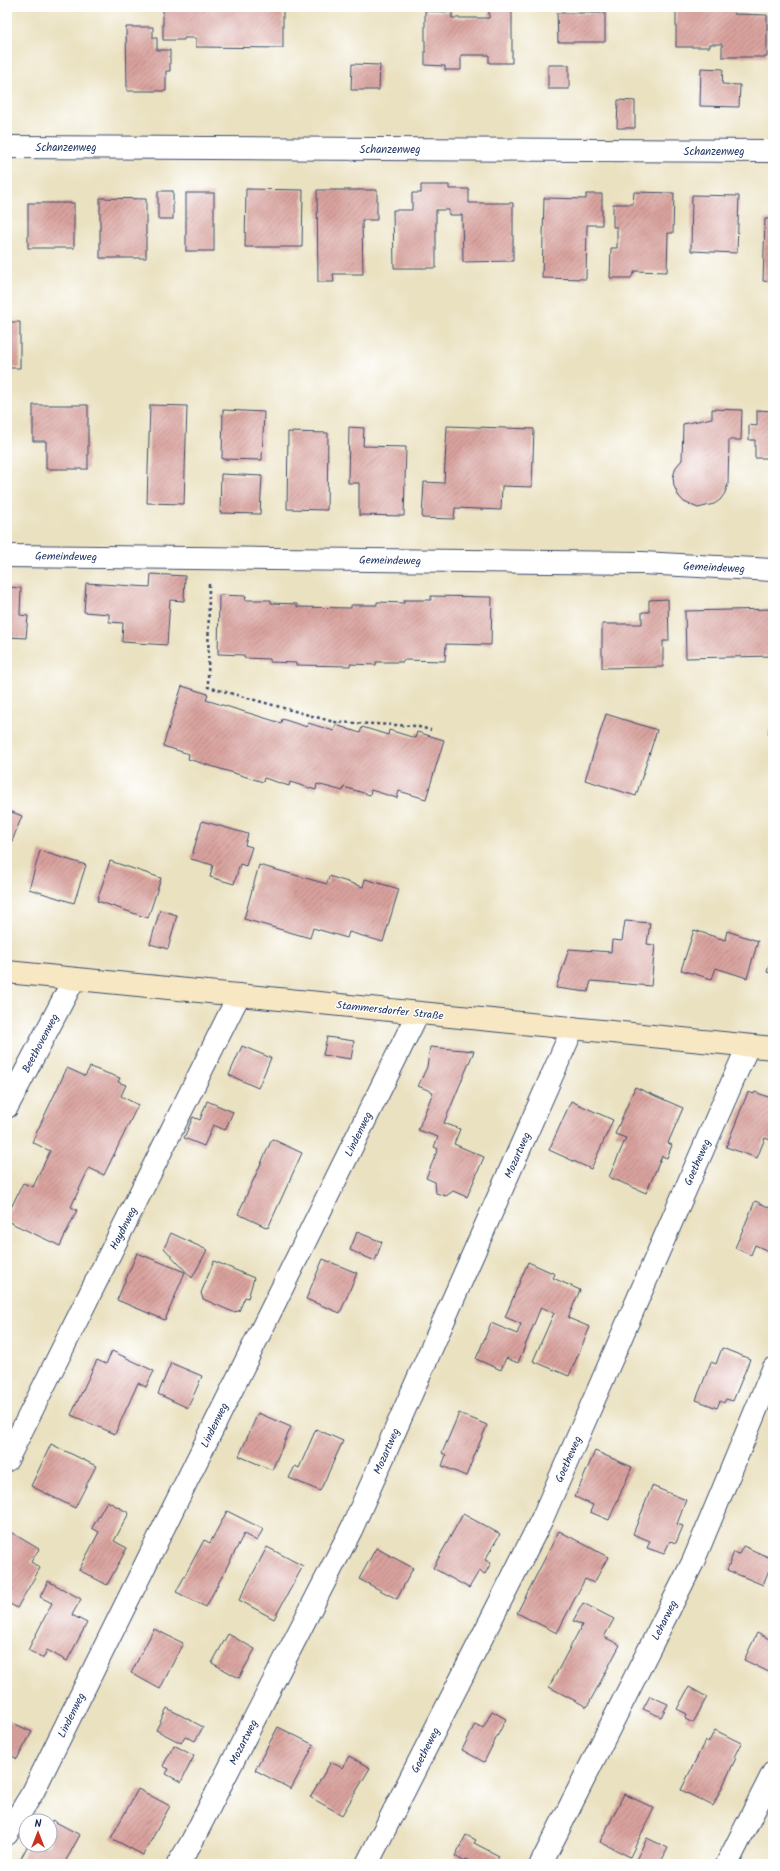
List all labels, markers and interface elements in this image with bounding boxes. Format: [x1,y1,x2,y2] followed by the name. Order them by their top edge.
[36,139,96,157] street label: Schanzenweg
[360,141,420,159] street label: Schanzenweg
[684,143,744,161] street label: Schanzenweg
[35,547,97,567] street label: Gemeindeweg
[359,551,421,571] street label: Gemeindeweg
[683,557,745,579] street label: Gemeindeweg
[335,996,444,1026] street label: Stammersdorfer Straße
[18,1011,64,1076] street label: Beethovenweg
[340,1109,378,1160] street label: Lindenweg
[500,1129,536,1182] street label: Mozartweg
[680,1136,716,1189] street label: Goetheweg
[105,1204,142,1253] street label: Haydnweg
[196,1400,234,1451] street label: Lindenweg
[369,1425,405,1478] street label: Mozartweg
[551,1433,587,1486] street label: Goetheweg
[647,1597,683,1644] street label: Leharweg
[53,1690,91,1741] street label: Lindenweg
[225,1716,263,1768] street label: Mozartweg
[407,1724,445,1777] street label: Goetheweg
[18,1813,58,1853] north arrow
[35,1815,42,1833] text: N

